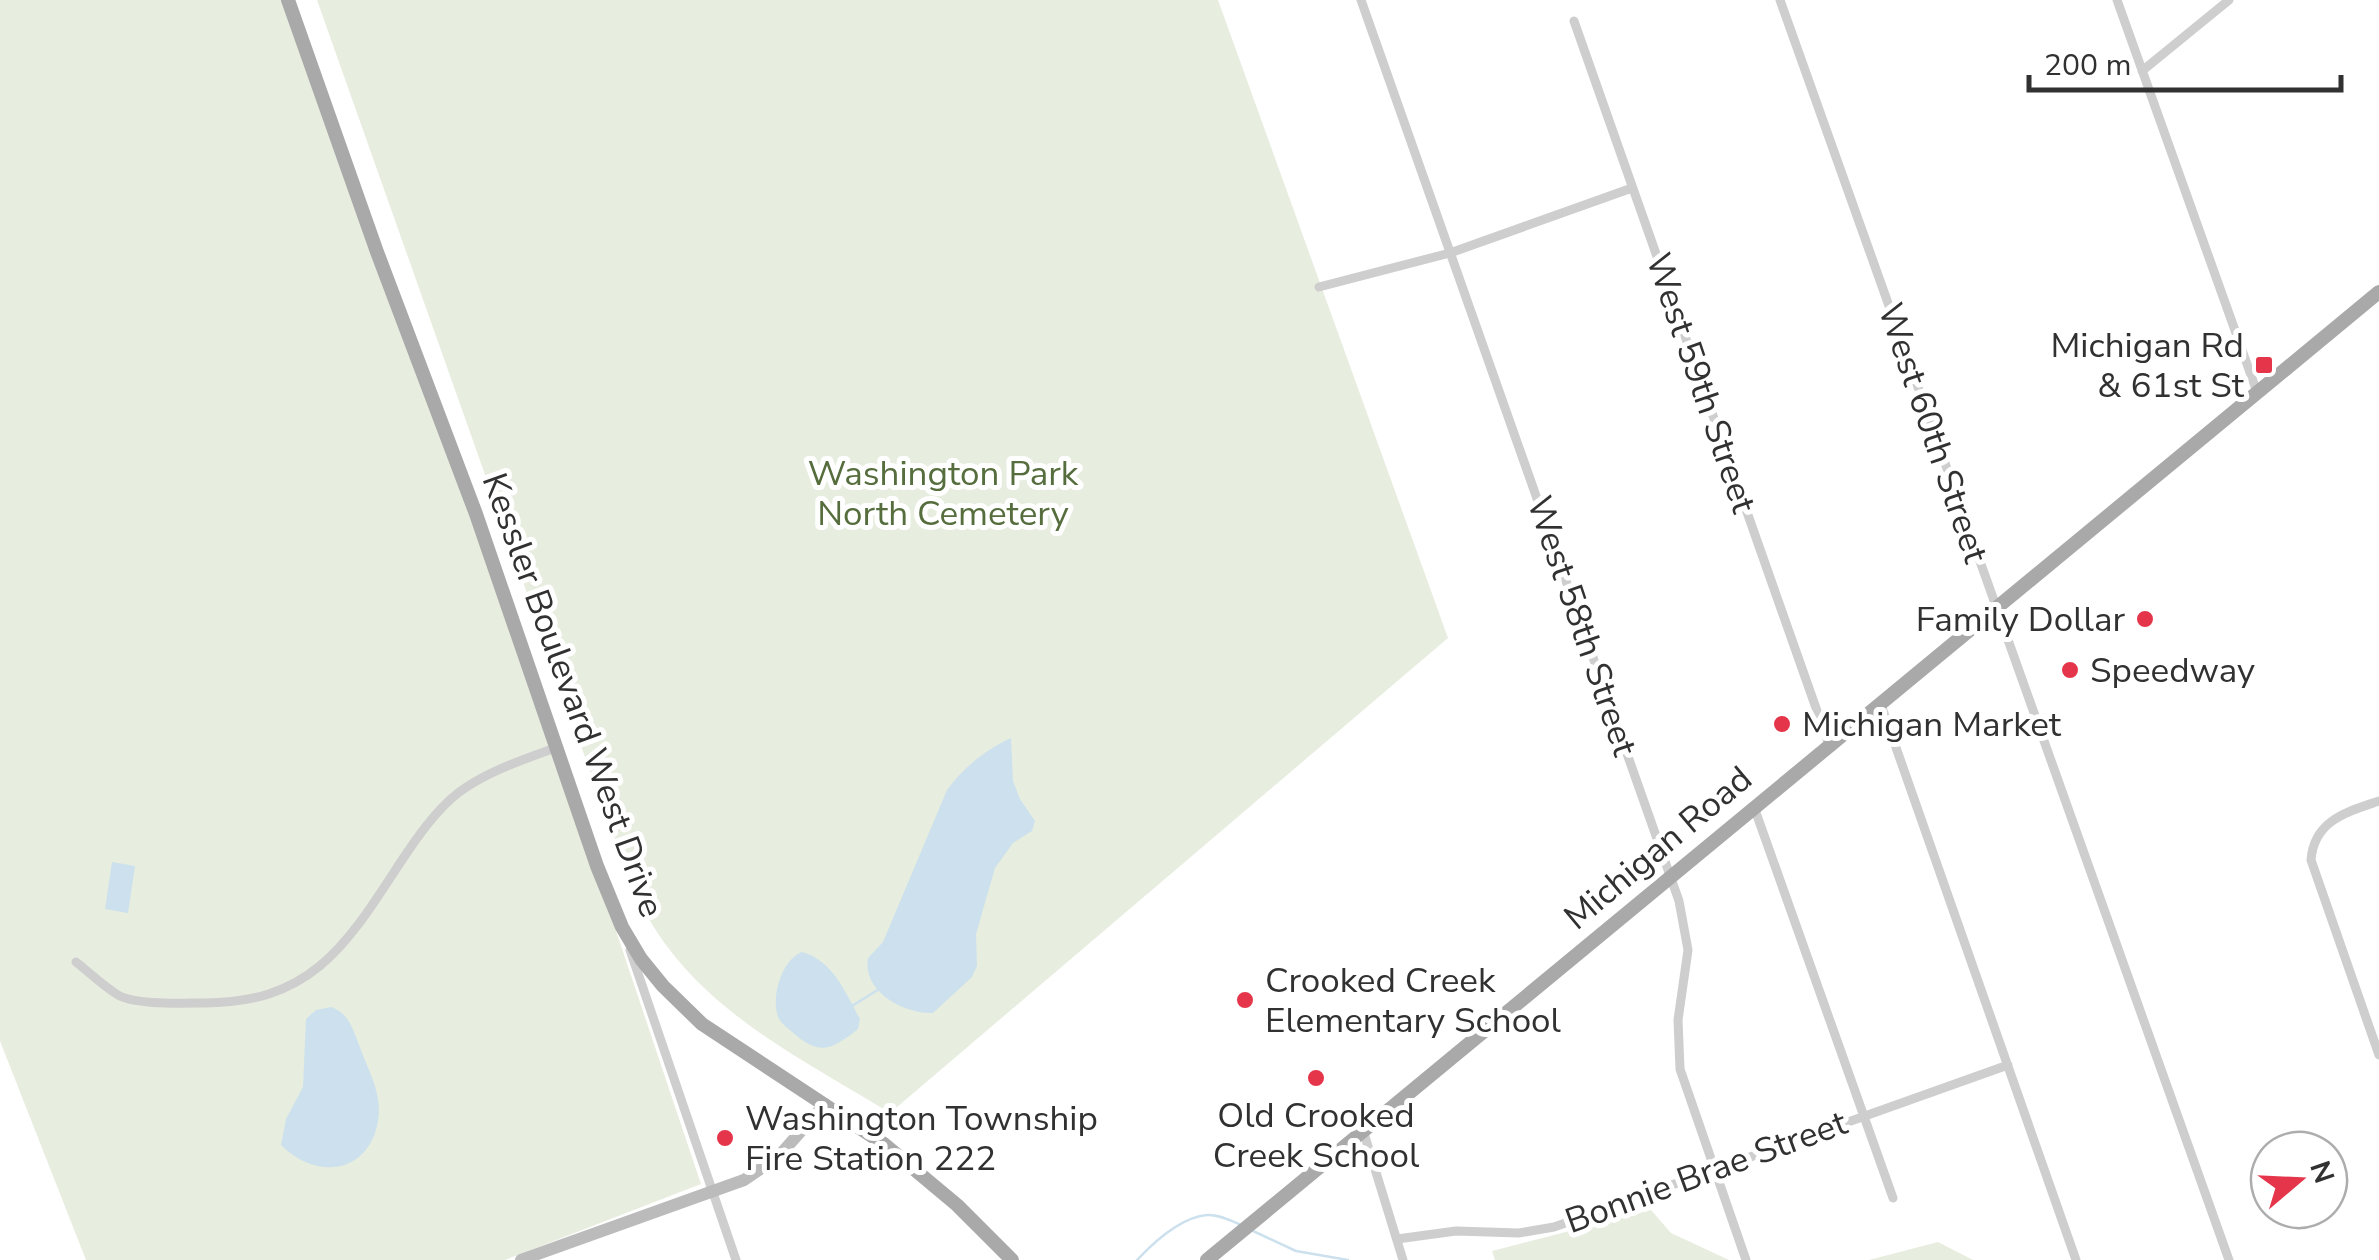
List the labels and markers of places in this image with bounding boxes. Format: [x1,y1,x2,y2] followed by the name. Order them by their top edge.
[2050,322,2245,409] place label: Michigan Rd & 61st St
[2253,354,2275,376] marker: Michigan Rd & 61st St
[1916,596,2125,643] place label: Family Dollar
[2134,608,2156,630] marker: Family Dollar
[2090,647,2255,694] place label: Speedway
[2059,659,2081,681] marker: Speedway
[1802,701,2062,748] place label: Michigan Market
[1771,713,1793,735] marker: Michigan Market
[1265,957,1562,1044] place label: Crooked Creek Elementary School
[1234,989,1256,1011] marker: Crooked Creek Elementary School
[1305,1067,1327,1089] marker: Old Crooked Creek School
[1213,1092,1420,1179] place label: Old Crooked Creek School
[745,1095,1098,1182] place label: Washington Township Fire Station 222
[714,1127,736,1149] marker: Washington Township Fire Station 222

